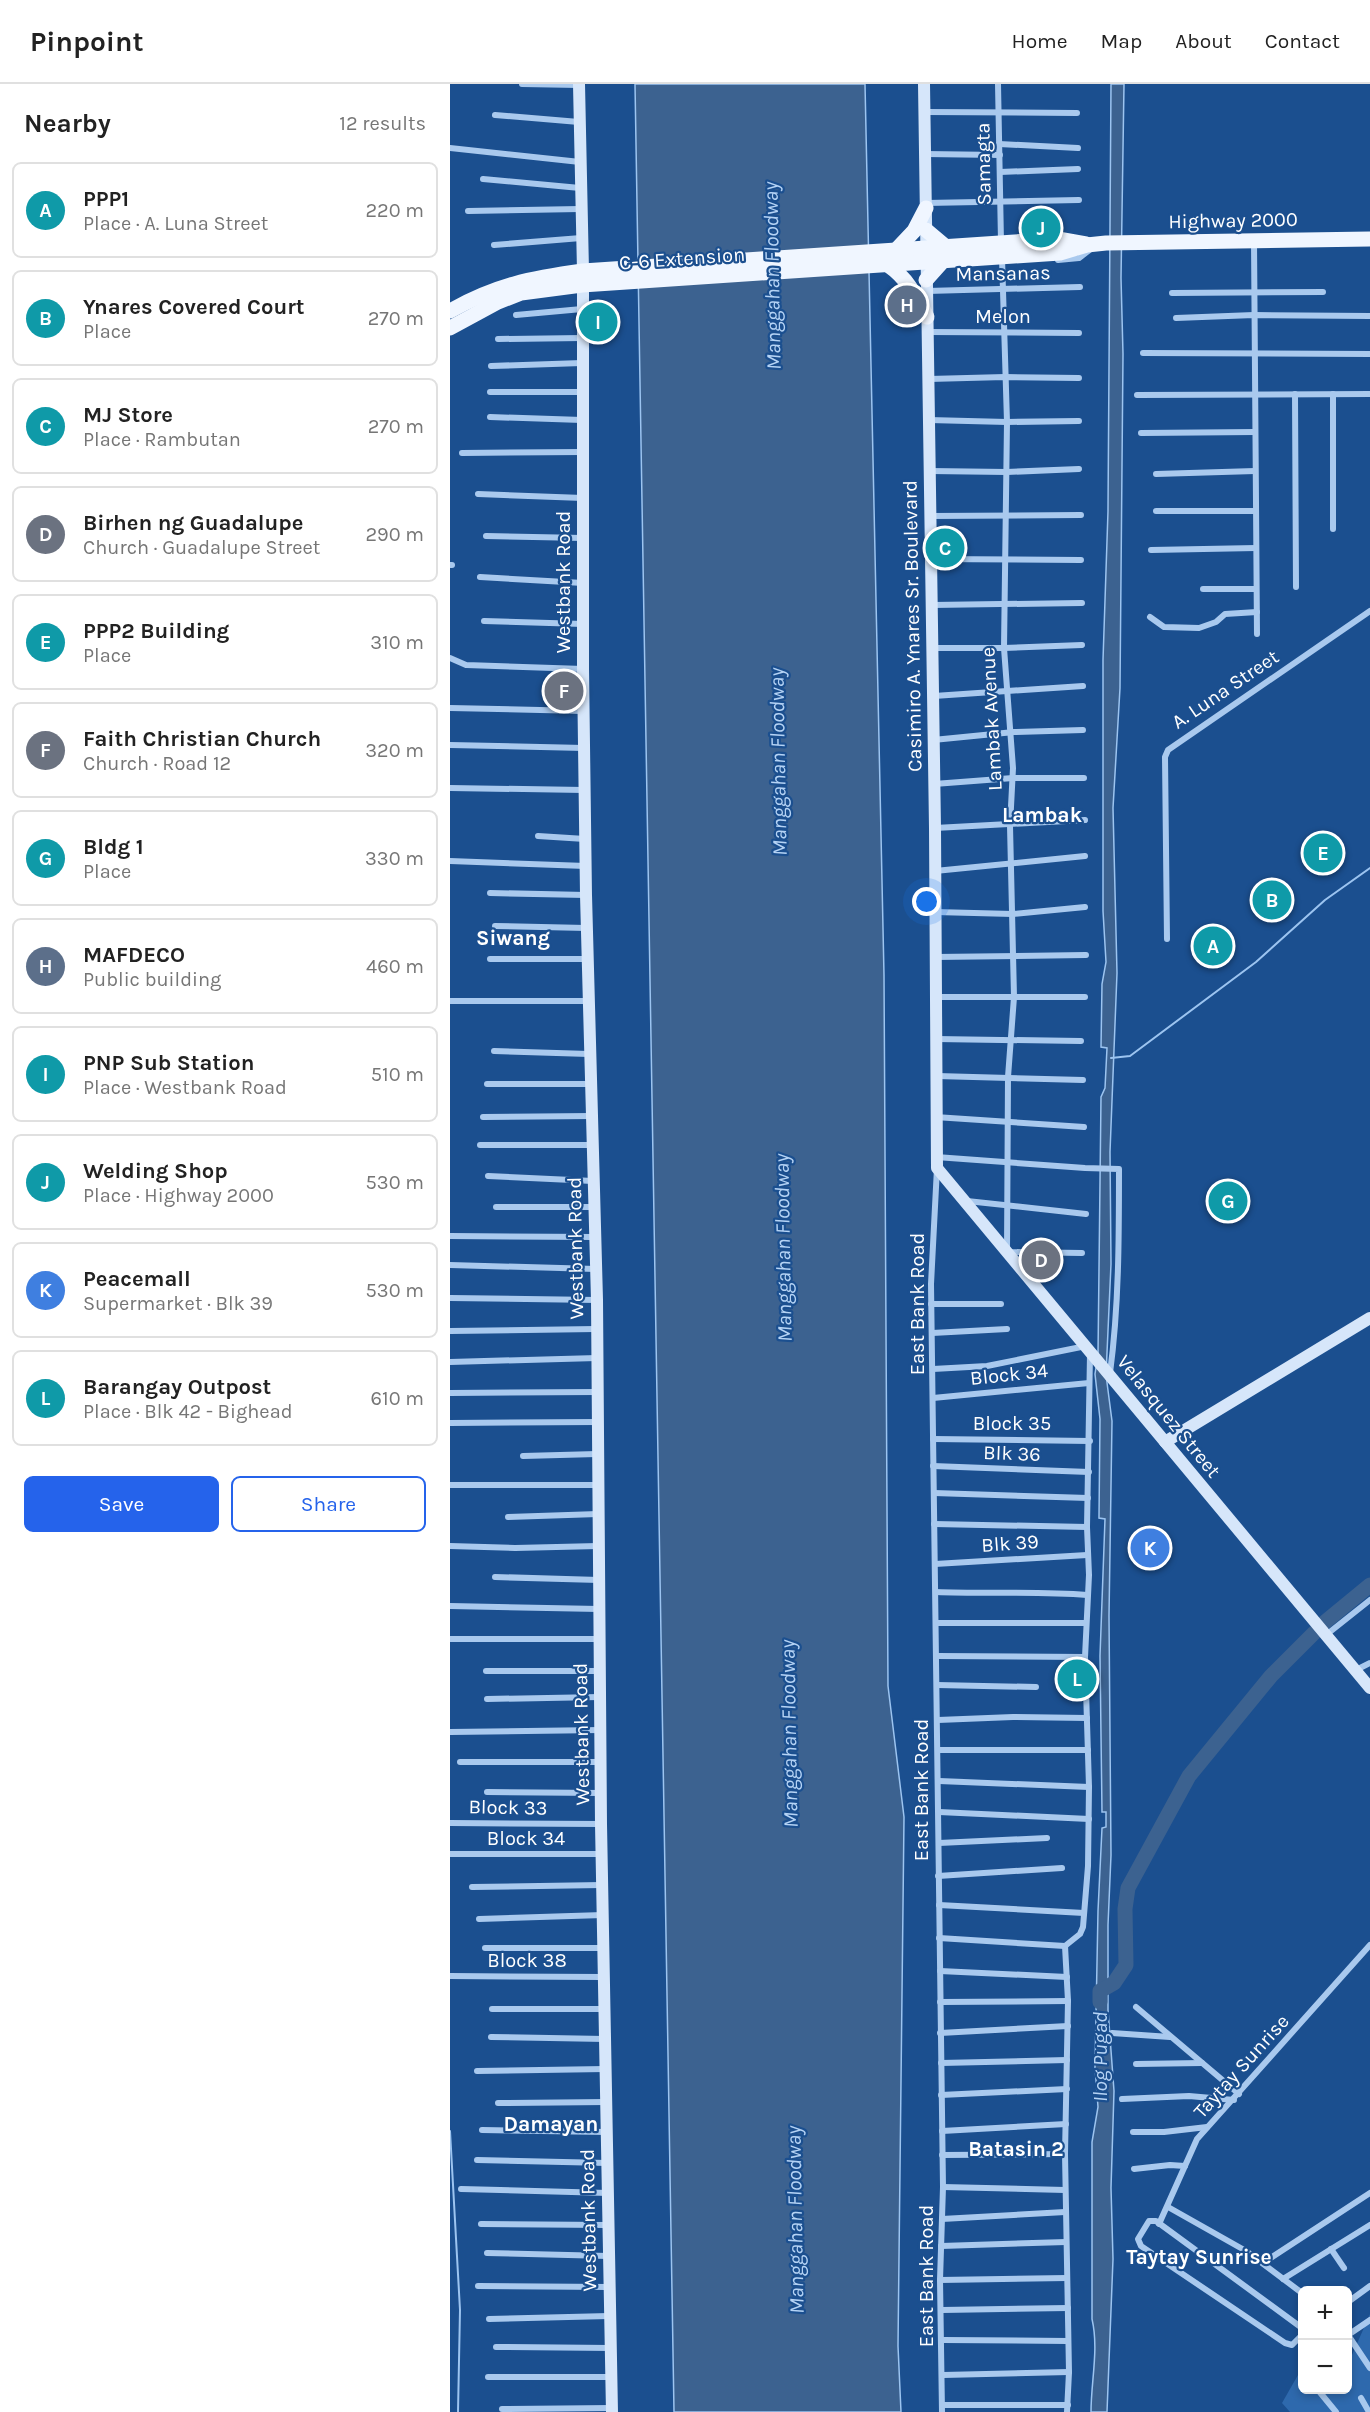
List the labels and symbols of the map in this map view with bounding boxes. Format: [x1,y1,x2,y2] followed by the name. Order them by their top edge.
[971,122,996,206] street label: Samagta
[758,181,786,370] water label: Manggahan Floodway
[1022,206,1060,250] pin: J
[1168,208,1298,233] street label: Highway 2000
[618,243,746,274] street label: C-6 Extension
[955,261,1051,286] street label: Mansanas
[888,282,926,328] pin: H
[578,300,618,344] pin: I
[975,305,1031,328] street label: Melon
[898,480,927,772] street label: Casimiro A. Ynares Sr. Boulevard
[552,511,575,653] street label: Westbank Road
[926,526,964,570] pin: C
[1167,645,1284,734] street label: A. Luna Street
[976,647,1007,791] street label: Lambak Avenue
[764,667,792,856] water label: Manggahan Floodway
[544,668,584,714] pin: F
[1002,803,1083,827] district label: Lambak
[1304,830,1342,876] pin: E
[1252,878,1292,922] pin: B
[912,887,941,916] your location
[1194,924,1233,968] pin: A
[476,926,550,950] district label: Siwang
[769,1153,797,1342] water label: Manggahan Floodway
[563,1177,588,1319] street label: Westbank Road
[1208,1178,1248,1224] pin: G
[906,1233,929,1375] street label: East Bank Road
[1022,1238,1060,1282] pin: D
[1112,1350,1225,1483] street label: Velasquez Street
[969,1359,1049,1390] street label: Block 34
[973,1412,1051,1435] street label: Block 35
[983,1441,1041,1466] street label: Blk 36
[1130,1526,1170,1570] pin: K
[981,1530,1040,1557] street label: Blk 39
[775,1639,803,1828] water label: Manggahan Floodway
[1058,1656,1096,1702] pin: L
[569,1663,594,1805] street label: Westbank Road
[910,1719,933,1861] street label: East Bank Road
[468,1795,548,1820] street label: Block 33
[487,1827,565,1850] street label: Block 34
[487,1949,567,1972] street label: Block 38
[1189,2010,1294,2123] street label: Taytay Sunrise
[1088,2012,1112,2102] water label: Ilog Pugad
[504,2112,598,2136] district label: Damayan
[781,2125,809,2314] water label: Manggahan Floodway
[968,2137,1064,2161] district label: Batasin 2
[576,2149,601,2291] street label: Westbank Road
[915,2205,938,2347] street label: East Bank Road
[1126,2245,1272,2269] district label: Taytay Sunrise

